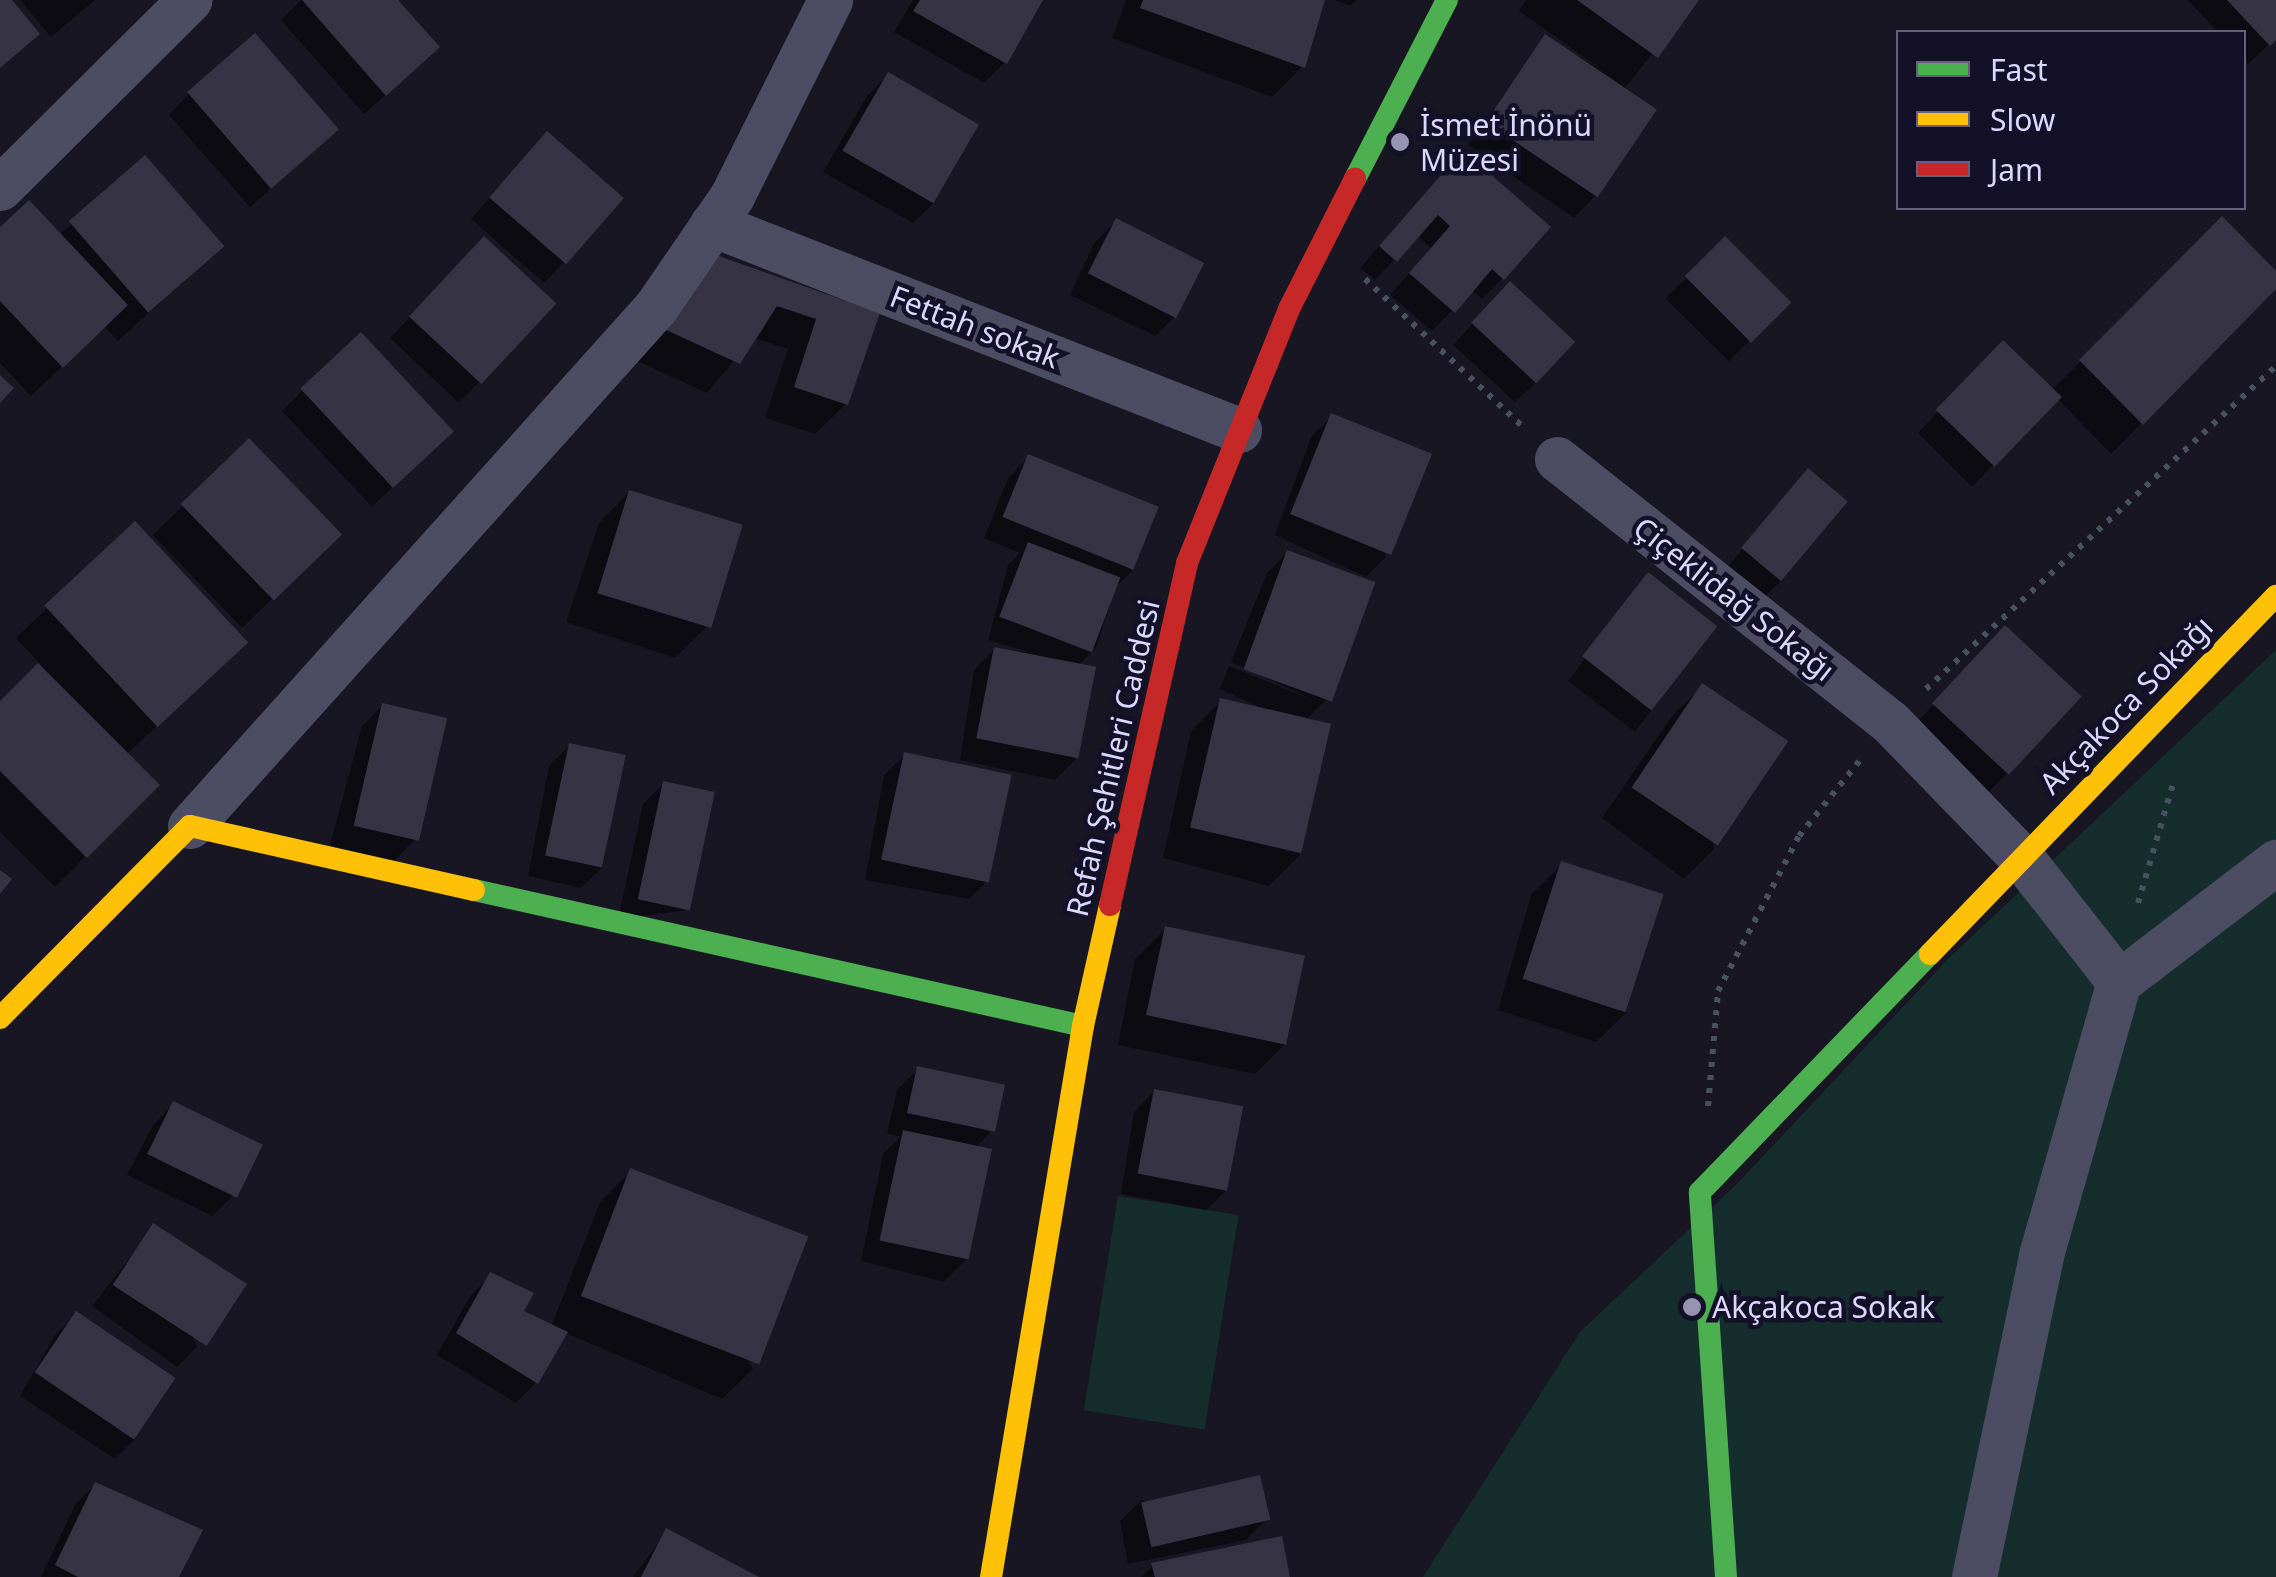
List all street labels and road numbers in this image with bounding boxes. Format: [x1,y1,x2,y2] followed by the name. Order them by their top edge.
[885,278,1065,376] street label: Fettah sokak
[1627,509,1841,689] street label: Çiçeklidağ Sokağı
[1059,596,1167,920] street label: Refah Şehitleri Caddesi
[2032,609,2220,801] street label: Akçakoca Sokağı

